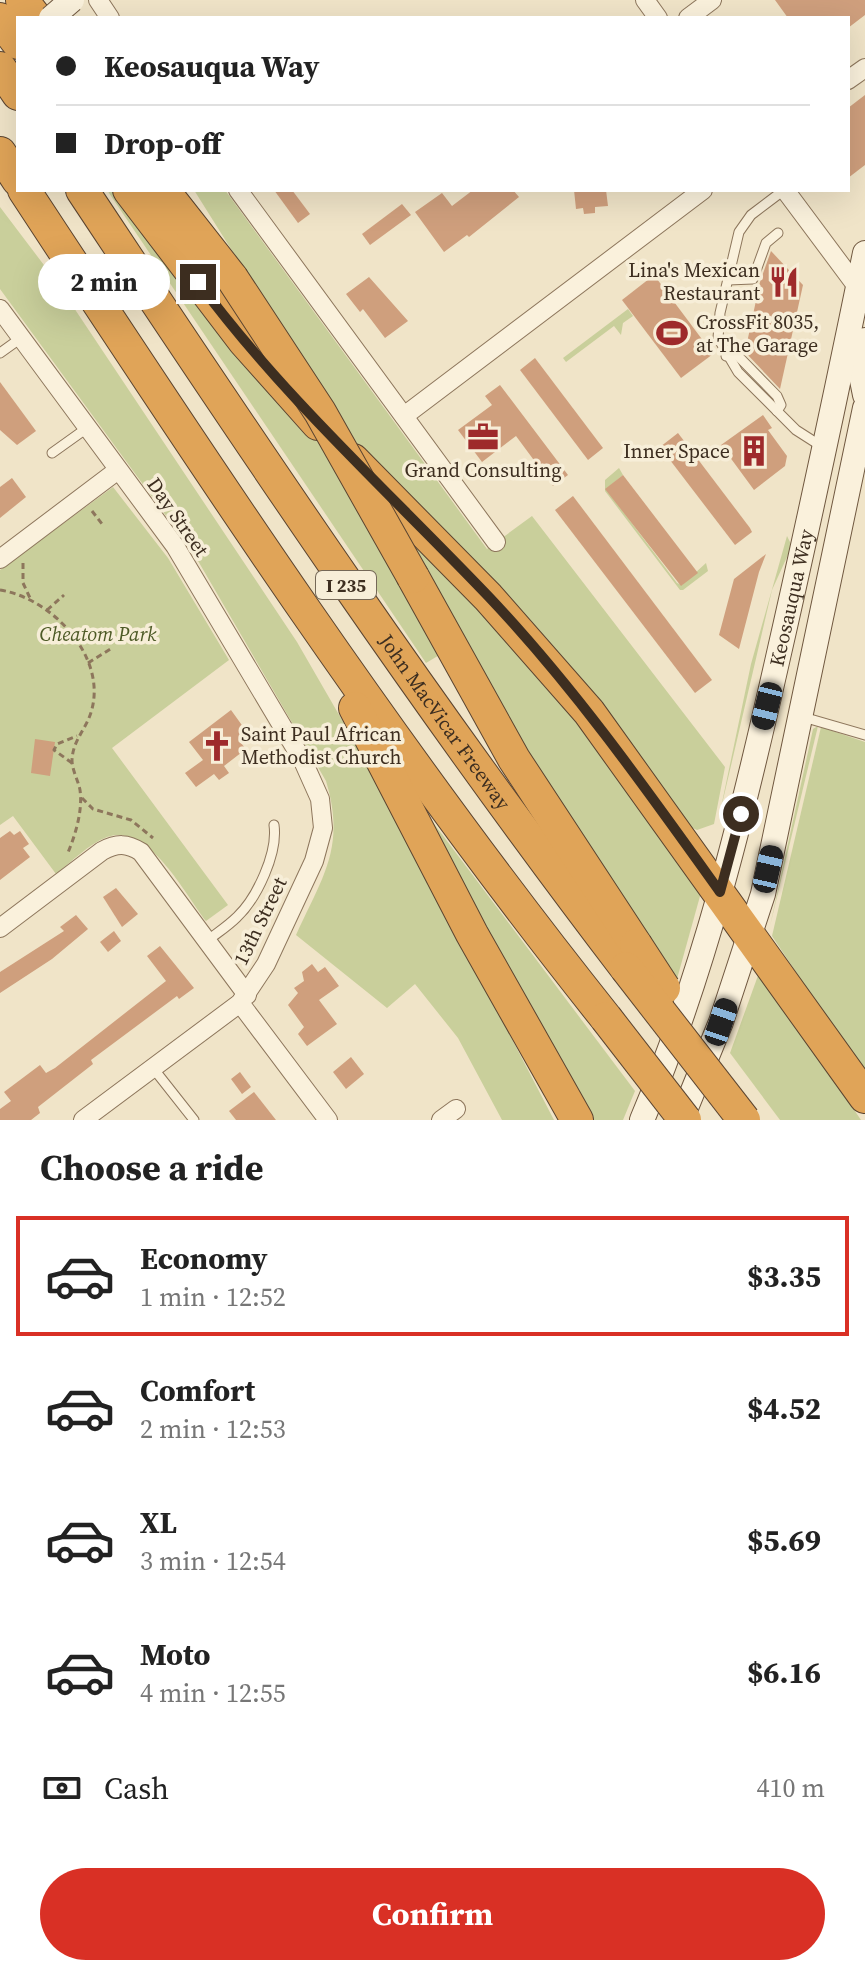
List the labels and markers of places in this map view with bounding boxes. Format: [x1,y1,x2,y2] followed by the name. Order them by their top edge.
[628,256,760,307] place label: Lina's Mexican Restaurant
[767,265,801,299] restaurant icon: Lina's Mexican Restaurant
[696,308,819,359] place label: CrossFit 8035, at The Garage
[655,316,689,350] sports icon: CrossFit 8035, at The Garage
[466,420,500,454] office icon: Grand Consulting
[737,434,771,468] building icon: Inner Space
[623,437,730,465] place label: Inner Space
[404,456,562,484] place label: Grand Consulting
[241,720,402,771] place label: Saint Paul African Methodist Church
[200,729,234,763] church icon: Saint Paul African Methodist Church

